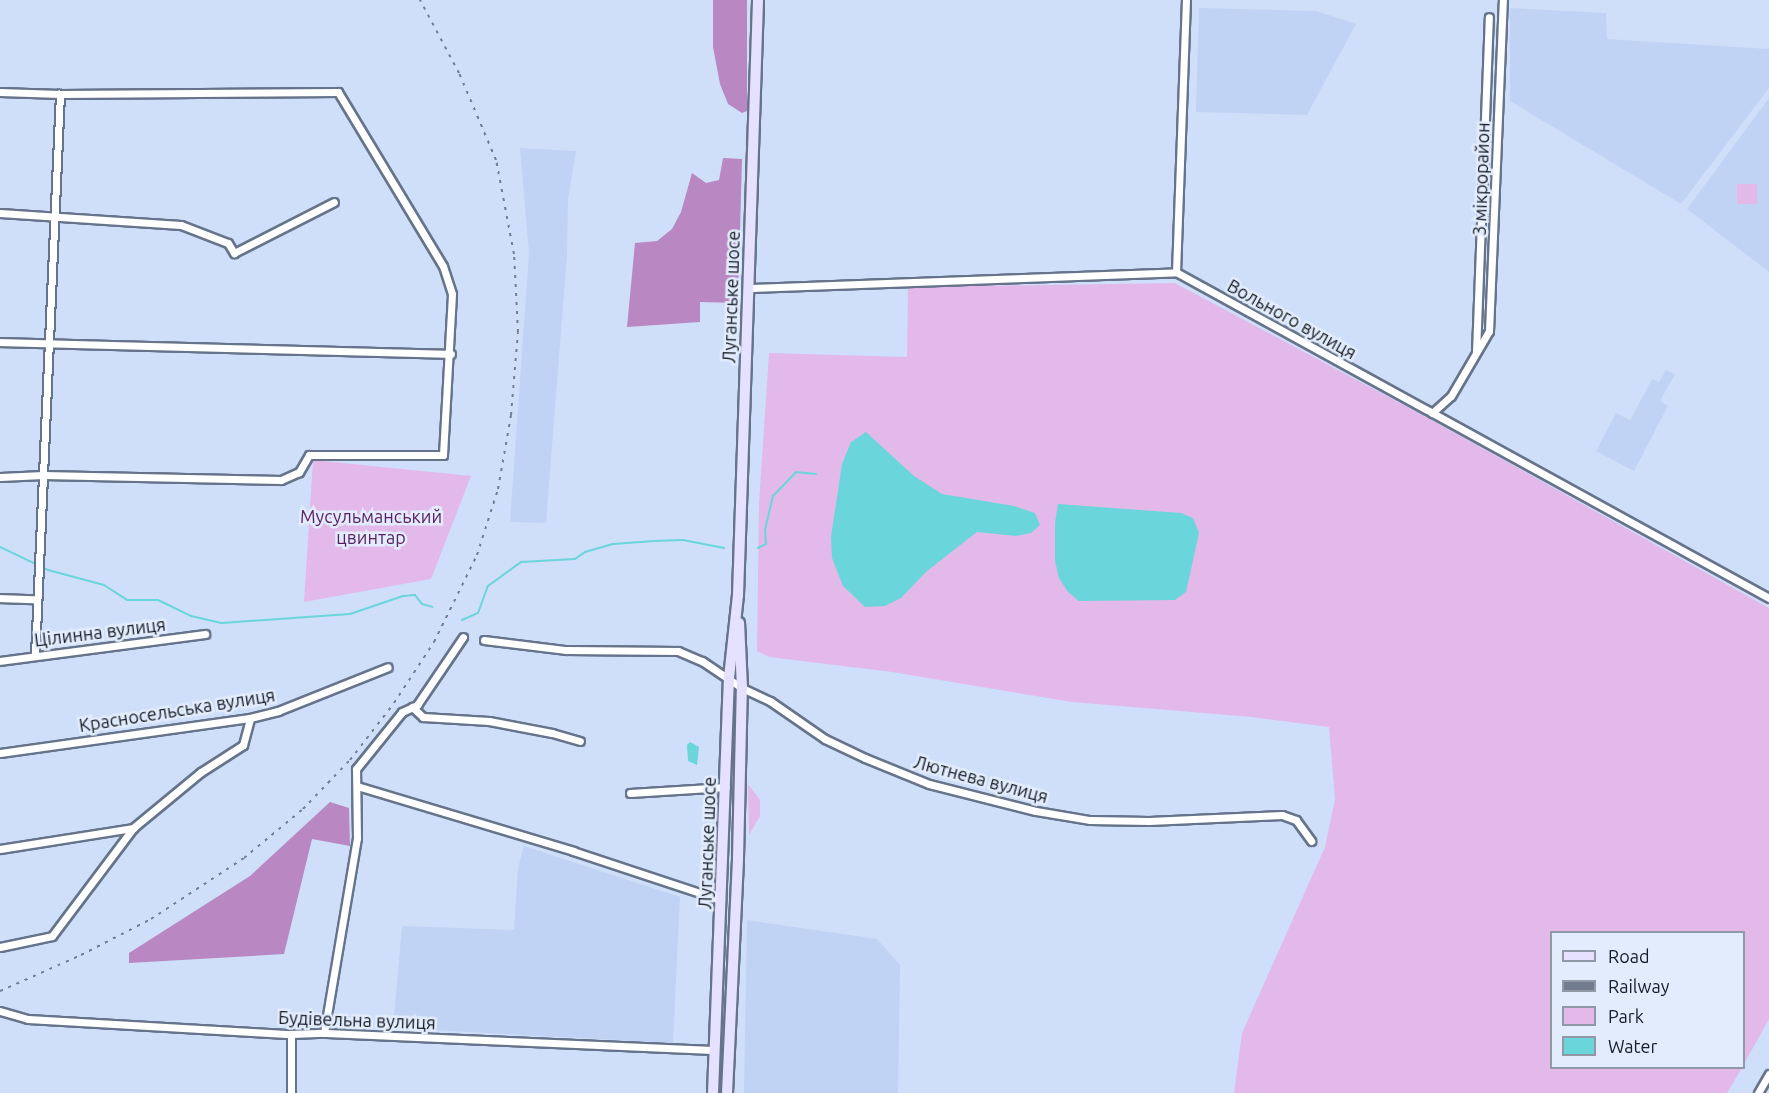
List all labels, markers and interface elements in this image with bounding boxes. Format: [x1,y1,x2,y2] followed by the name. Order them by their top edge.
[1468,122,1494,236] street label: 3 мікрорайон
[718,230,744,364] street label: Луганське шосе
[1224,275,1360,363] street label: Вольного вулиця
[300,506,442,548] park label: Мусульманський цвинтар
[33,613,167,651] street label: Цілинна вулиця
[77,684,277,736] street label: Красносельська вулиця
[912,751,1050,807] street label: Лютнева вулиця
[694,776,720,910] street label: Луганське шосе
[1550,931,1745,1069] legend
[1608,946,1650,966] text: Road
[1608,976,1669,996] text: Railway
[278,1006,436,1034] street label: Будівельна вулиця
[1608,1006,1644,1026] text: Park
[1608,1036,1657,1056] text: Water

